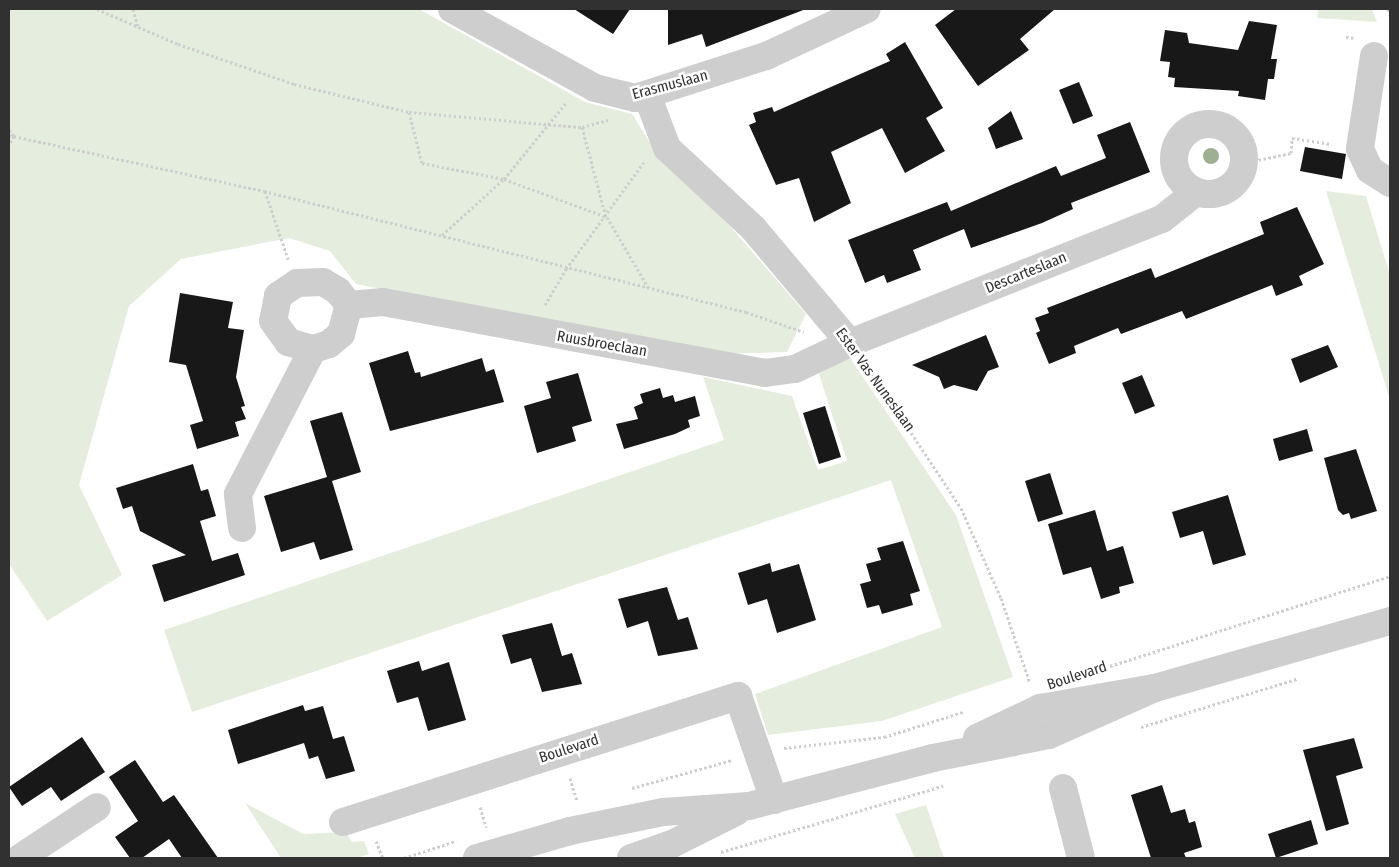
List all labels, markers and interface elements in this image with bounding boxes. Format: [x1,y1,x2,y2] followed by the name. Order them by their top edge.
[630,66,710,104] street label: Erasmuslaan
[983,248,1069,298] street label: Descarteslaan
[831,325,919,435] street label: Ester Vas Nuneslaan
[556,327,648,361] street label: Ruusbroeclaan
[1045,658,1109,694] street label: Boulevard
[537,731,601,767] street label: Boulevard

